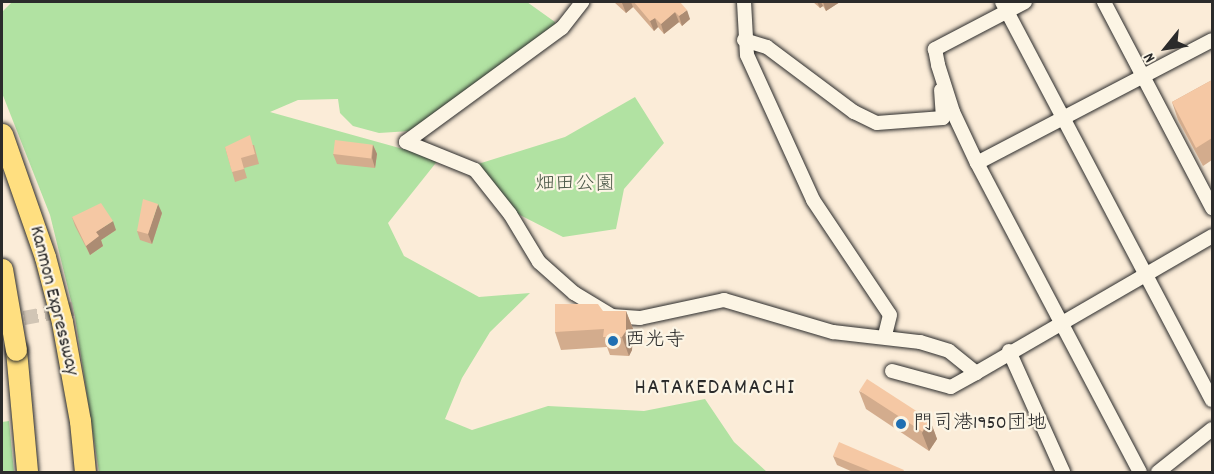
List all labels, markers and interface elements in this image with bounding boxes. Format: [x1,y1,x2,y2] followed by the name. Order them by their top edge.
[1136,18,1196,78] north arrow
[1138,48,1162,66] text: N
[535,173,615,197] park label: 畑田公園
[23,224,83,378] street label: Kanmon Expressway
[625,329,685,353] place label: 西光寺
[606,334,620,348] marker: 西光寺
[635,376,795,402] district label: HATAKEDAMACHI
[913,412,1047,436] place label: 門司港1950団地
[894,417,908,431] marker: 門司港1950団地

